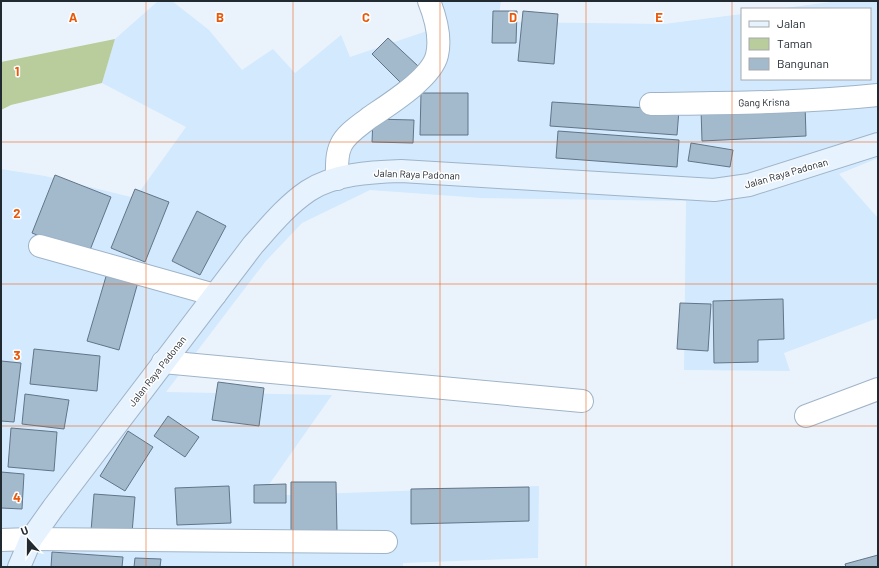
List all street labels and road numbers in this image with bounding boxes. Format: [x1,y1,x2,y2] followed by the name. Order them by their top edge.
[738,96,790,108] street label: Gang Krisna
[743,155,829,191] street label: Jalan Raya Padonan
[374,166,460,182] street label: Jalan Raya Padonan
[126,333,188,409] street label: Jalan Raya Padonan

